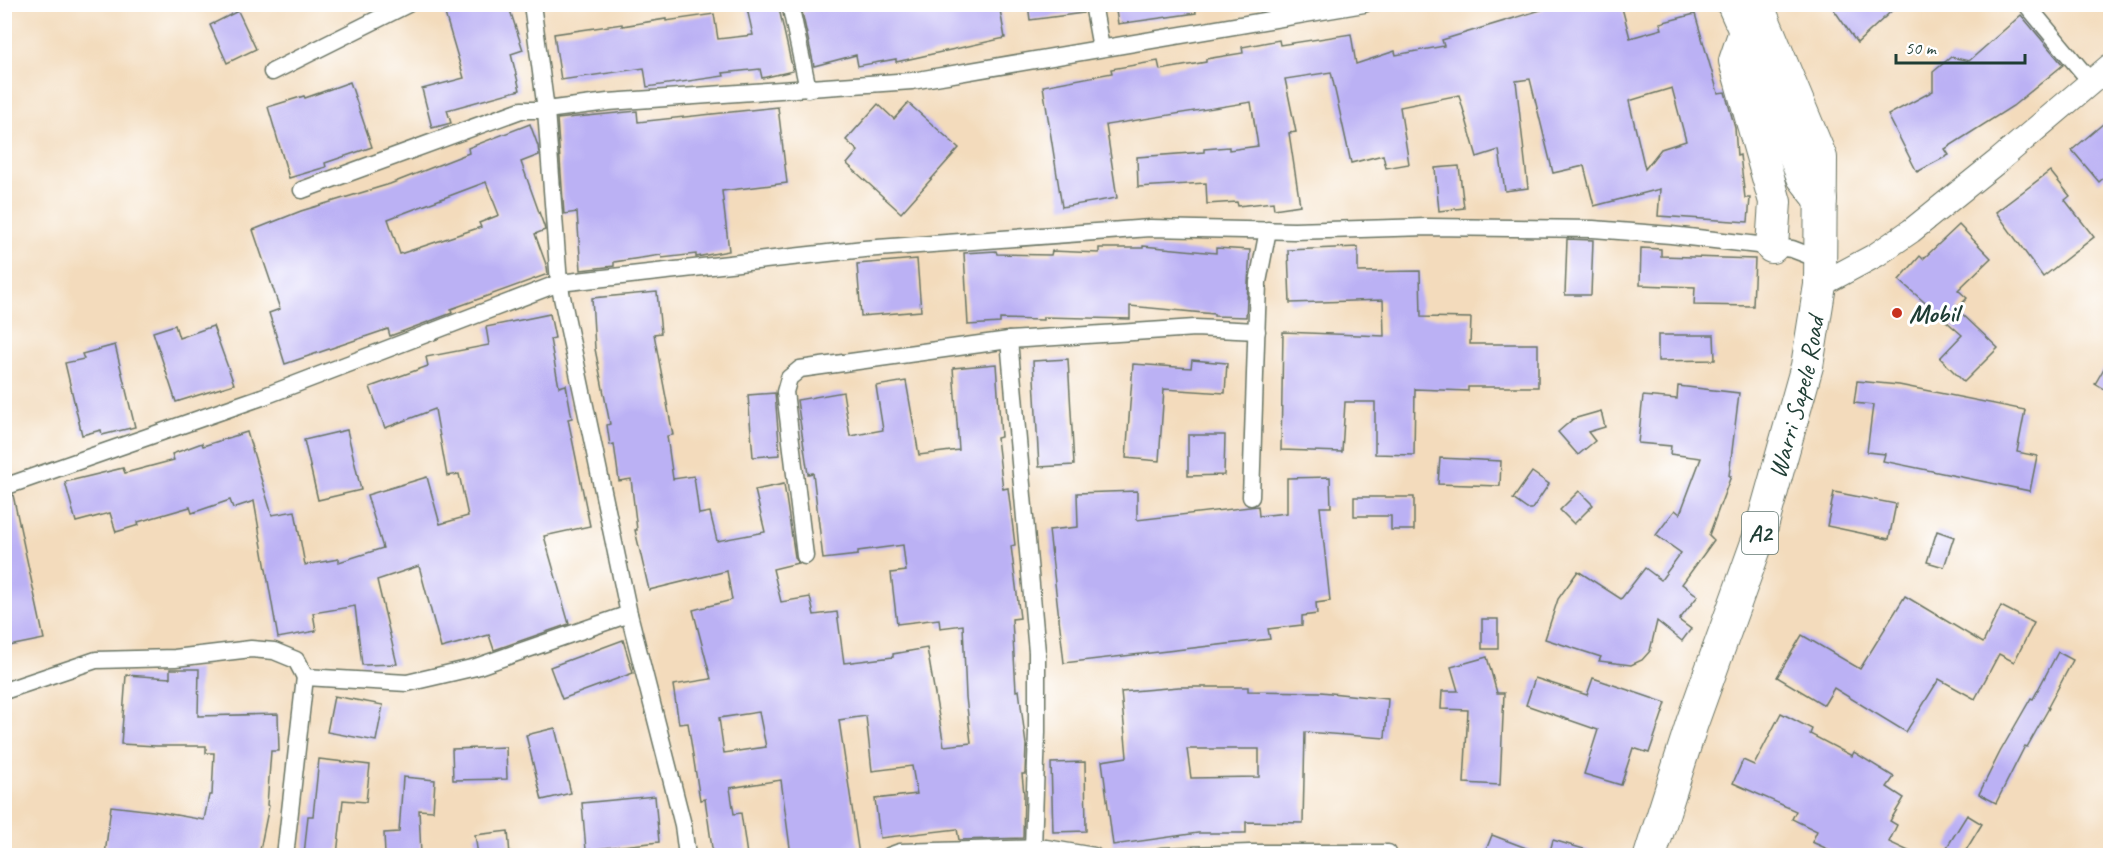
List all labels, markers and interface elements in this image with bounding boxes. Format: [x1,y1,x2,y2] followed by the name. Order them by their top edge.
[1896,27,2025,65] scale bar
[1905,37,1938,59] text: 50 m
[1909,297,1963,330] place label: Mobil
[1890,306,1904,320] marker: Mobil
[1760,310,1832,482] street label: Warri Sapele Road
[1742,512,1778,554] road number: A2

